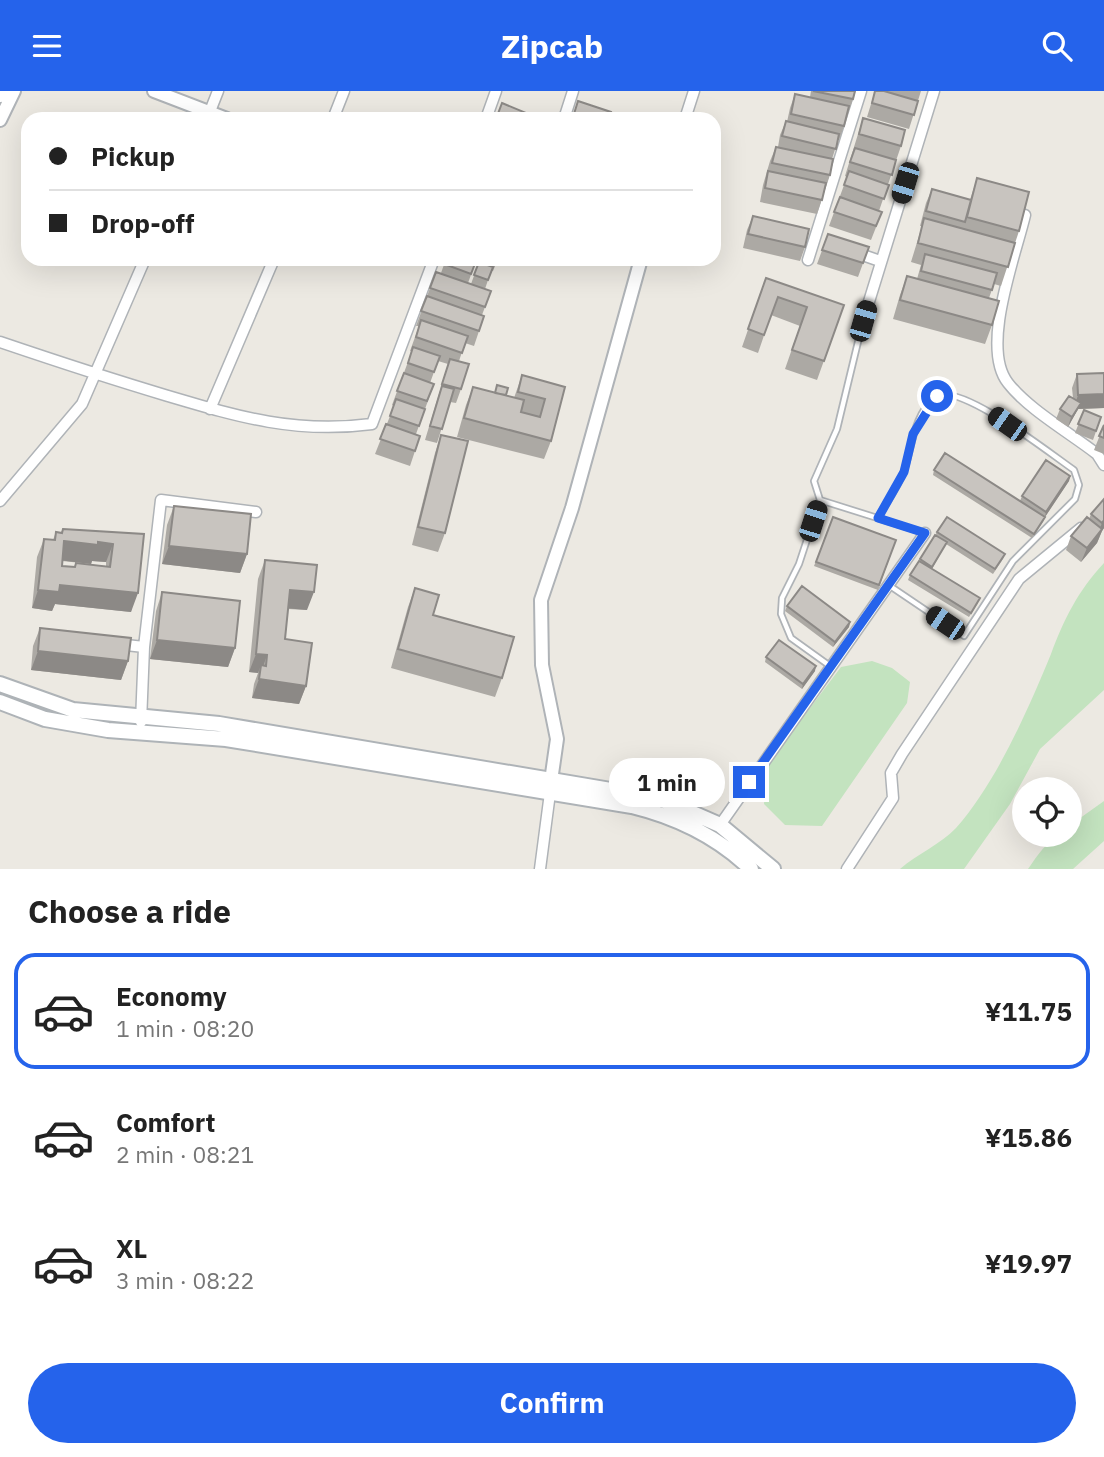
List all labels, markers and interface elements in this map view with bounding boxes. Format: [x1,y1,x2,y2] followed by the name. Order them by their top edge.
[501,25,603,67] text: Zipcab
[28,27,66,65] icon: menu
[1038,27,1076,65] icon: search
[91,139,175,173] text: Pickup
[889,160,922,206] car
[91,206,194,240] text: Drop-off
[848,298,879,344] car
[921,380,953,412] route start
[984,403,1031,445] car
[797,498,830,544] car
[922,603,969,643] car
[609,757,724,807] callout: 1 min
[733,766,765,798] route end
[637,767,697,797] text: 1 min
[1012,777,1082,847] map controls
[1012,777,1082,847] button: locate
[28,890,231,932] text: Choose a ride
[116,979,227,1013] text: Economy
[32,980,95,1043] icon: car
[985,994,1072,1028] text: ¥11.75
[116,1013,254,1043] text: 1 min · 08:20
[116,1105,215,1139] text: Comfort
[32,1106,95,1169] icon: car
[985,1120,1072,1154] text: ¥15.86
[116,1139,254,1169] text: 2 min · 08:21
[116,1231,147,1265] text: XL
[32,1232,95,1295] icon: car
[985,1246,1072,1280] text: ¥19.97
[116,1265,254,1295] text: 3 min · 08:22
[28,1363,1076,1443] button: Confirm

